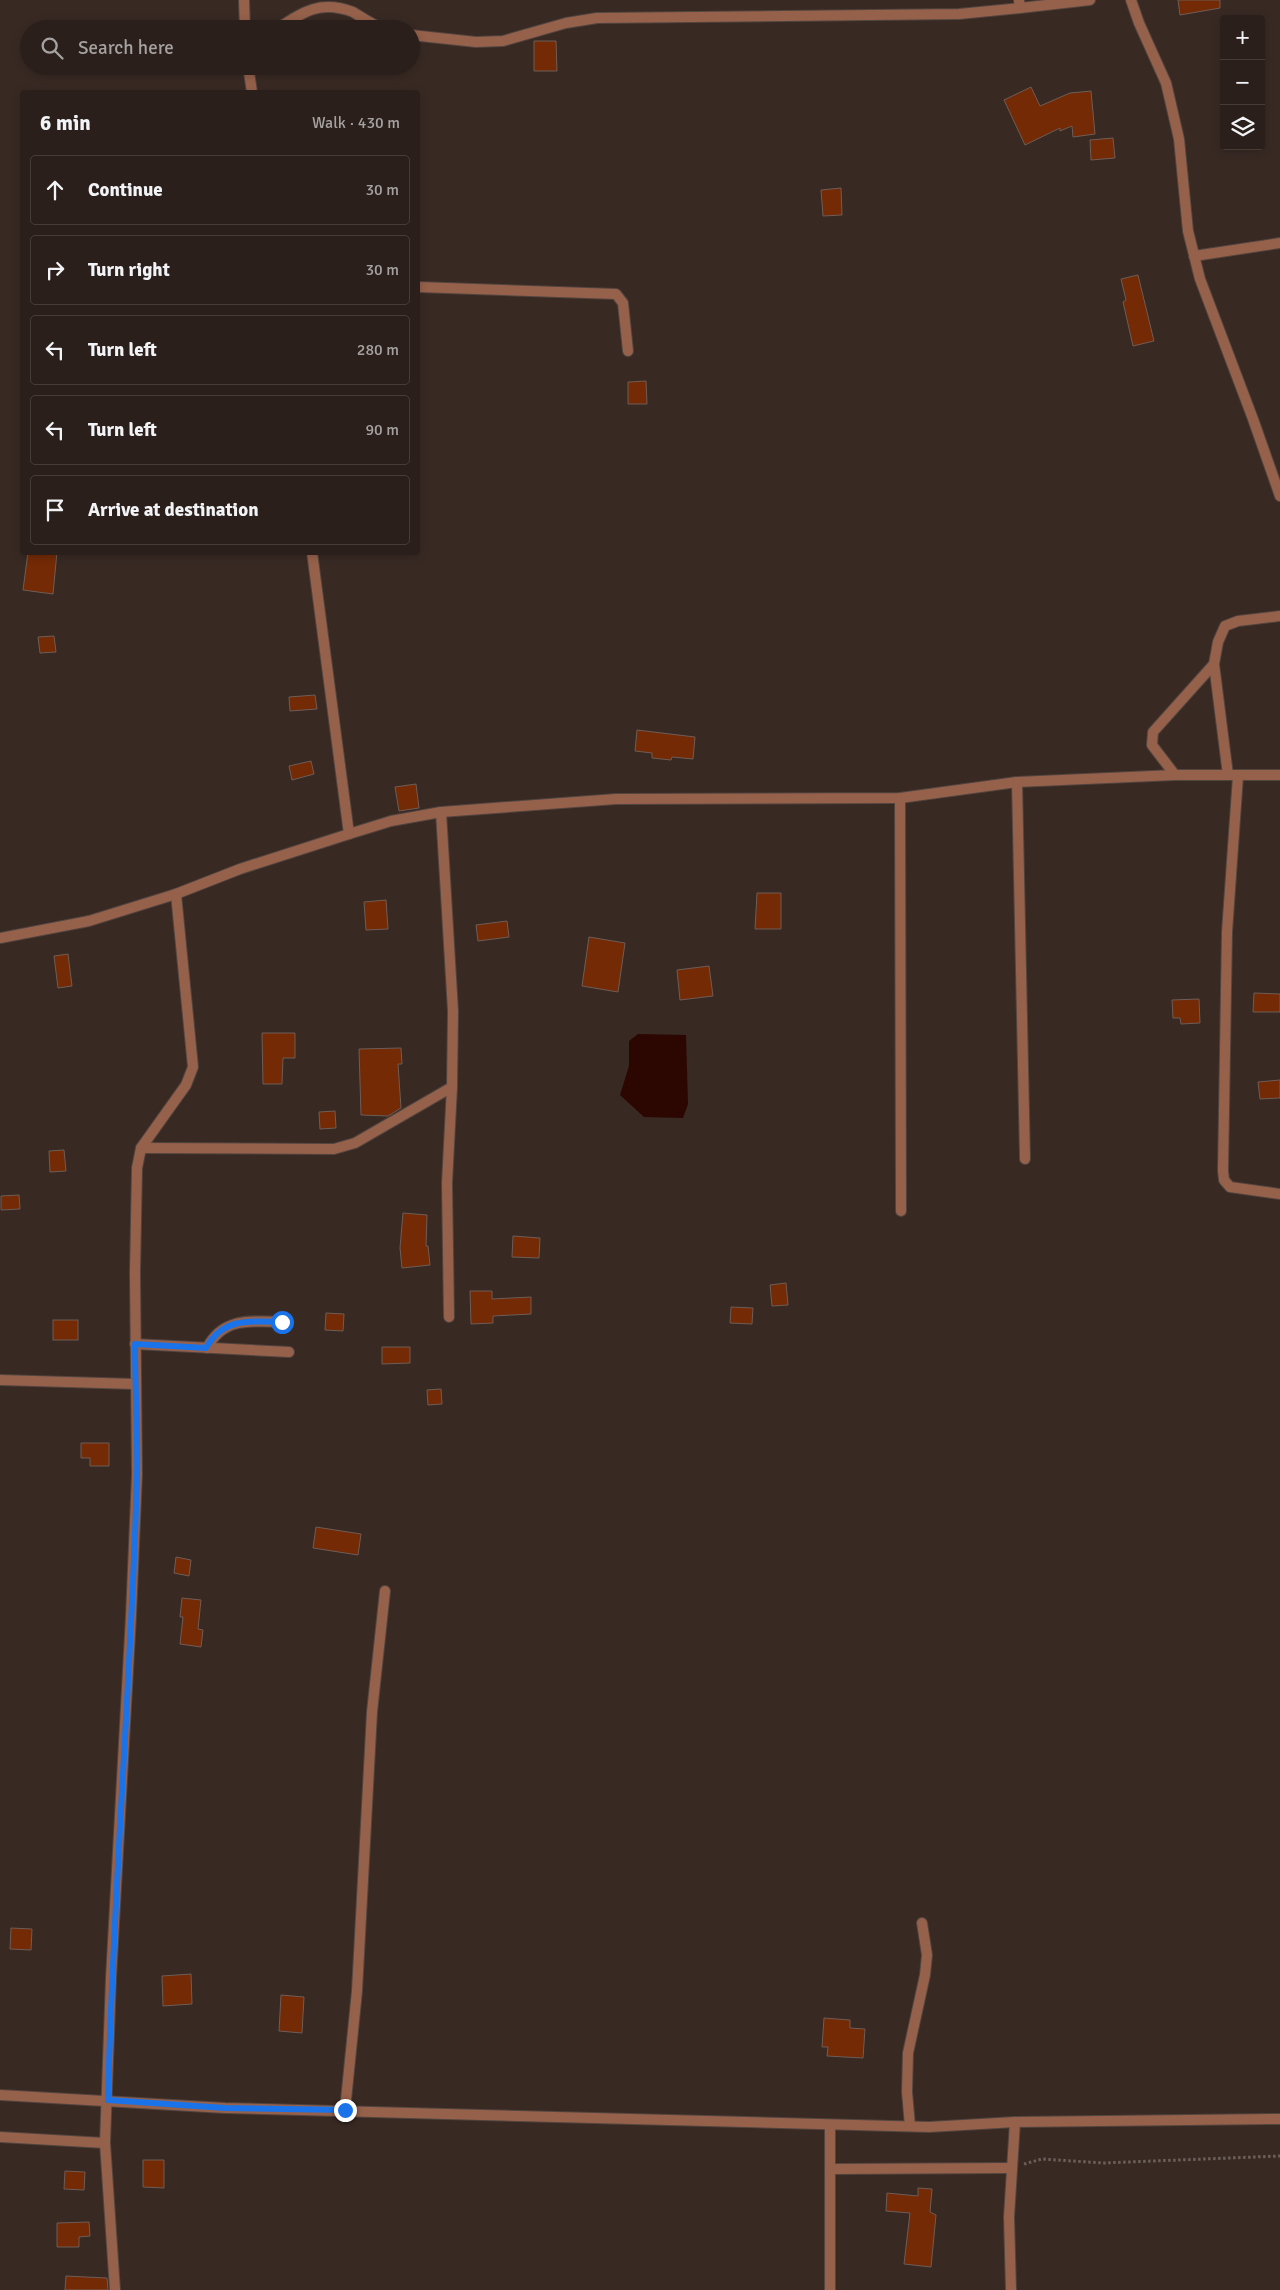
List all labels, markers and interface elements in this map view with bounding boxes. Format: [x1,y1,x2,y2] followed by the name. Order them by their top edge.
[1220,15,1265,150] map controls
[1220,15,1265,60] button: +
[20,20,420,75] search box
[38,34,66,62] icon: search
[78,36,174,60] text: Search here
[1220,60,1265,105] button: −
[1220,105,1265,150] button: layers
[40,110,91,136] text: 6 min
[312,113,400,133] text: Walk · 430 m
[41,176,69,204] icon: ahead
[88,178,163,202] text: Continue
[365,180,399,200] text: 30 m
[41,256,69,284] icon: right
[88,258,170,282] text: Turn right
[365,260,399,280] text: 30 m
[41,336,69,364] icon: left
[88,338,157,362] text: Turn left
[357,340,399,360] text: 280 m
[41,416,69,444] icon: left
[88,418,157,442] text: Turn left
[365,420,399,440] text: 90 m
[41,496,69,524] icon: arrive
[88,498,259,522] text: Arrive at destination
[271,1311,294,1334] route start
[334,2099,357,2122] route end

